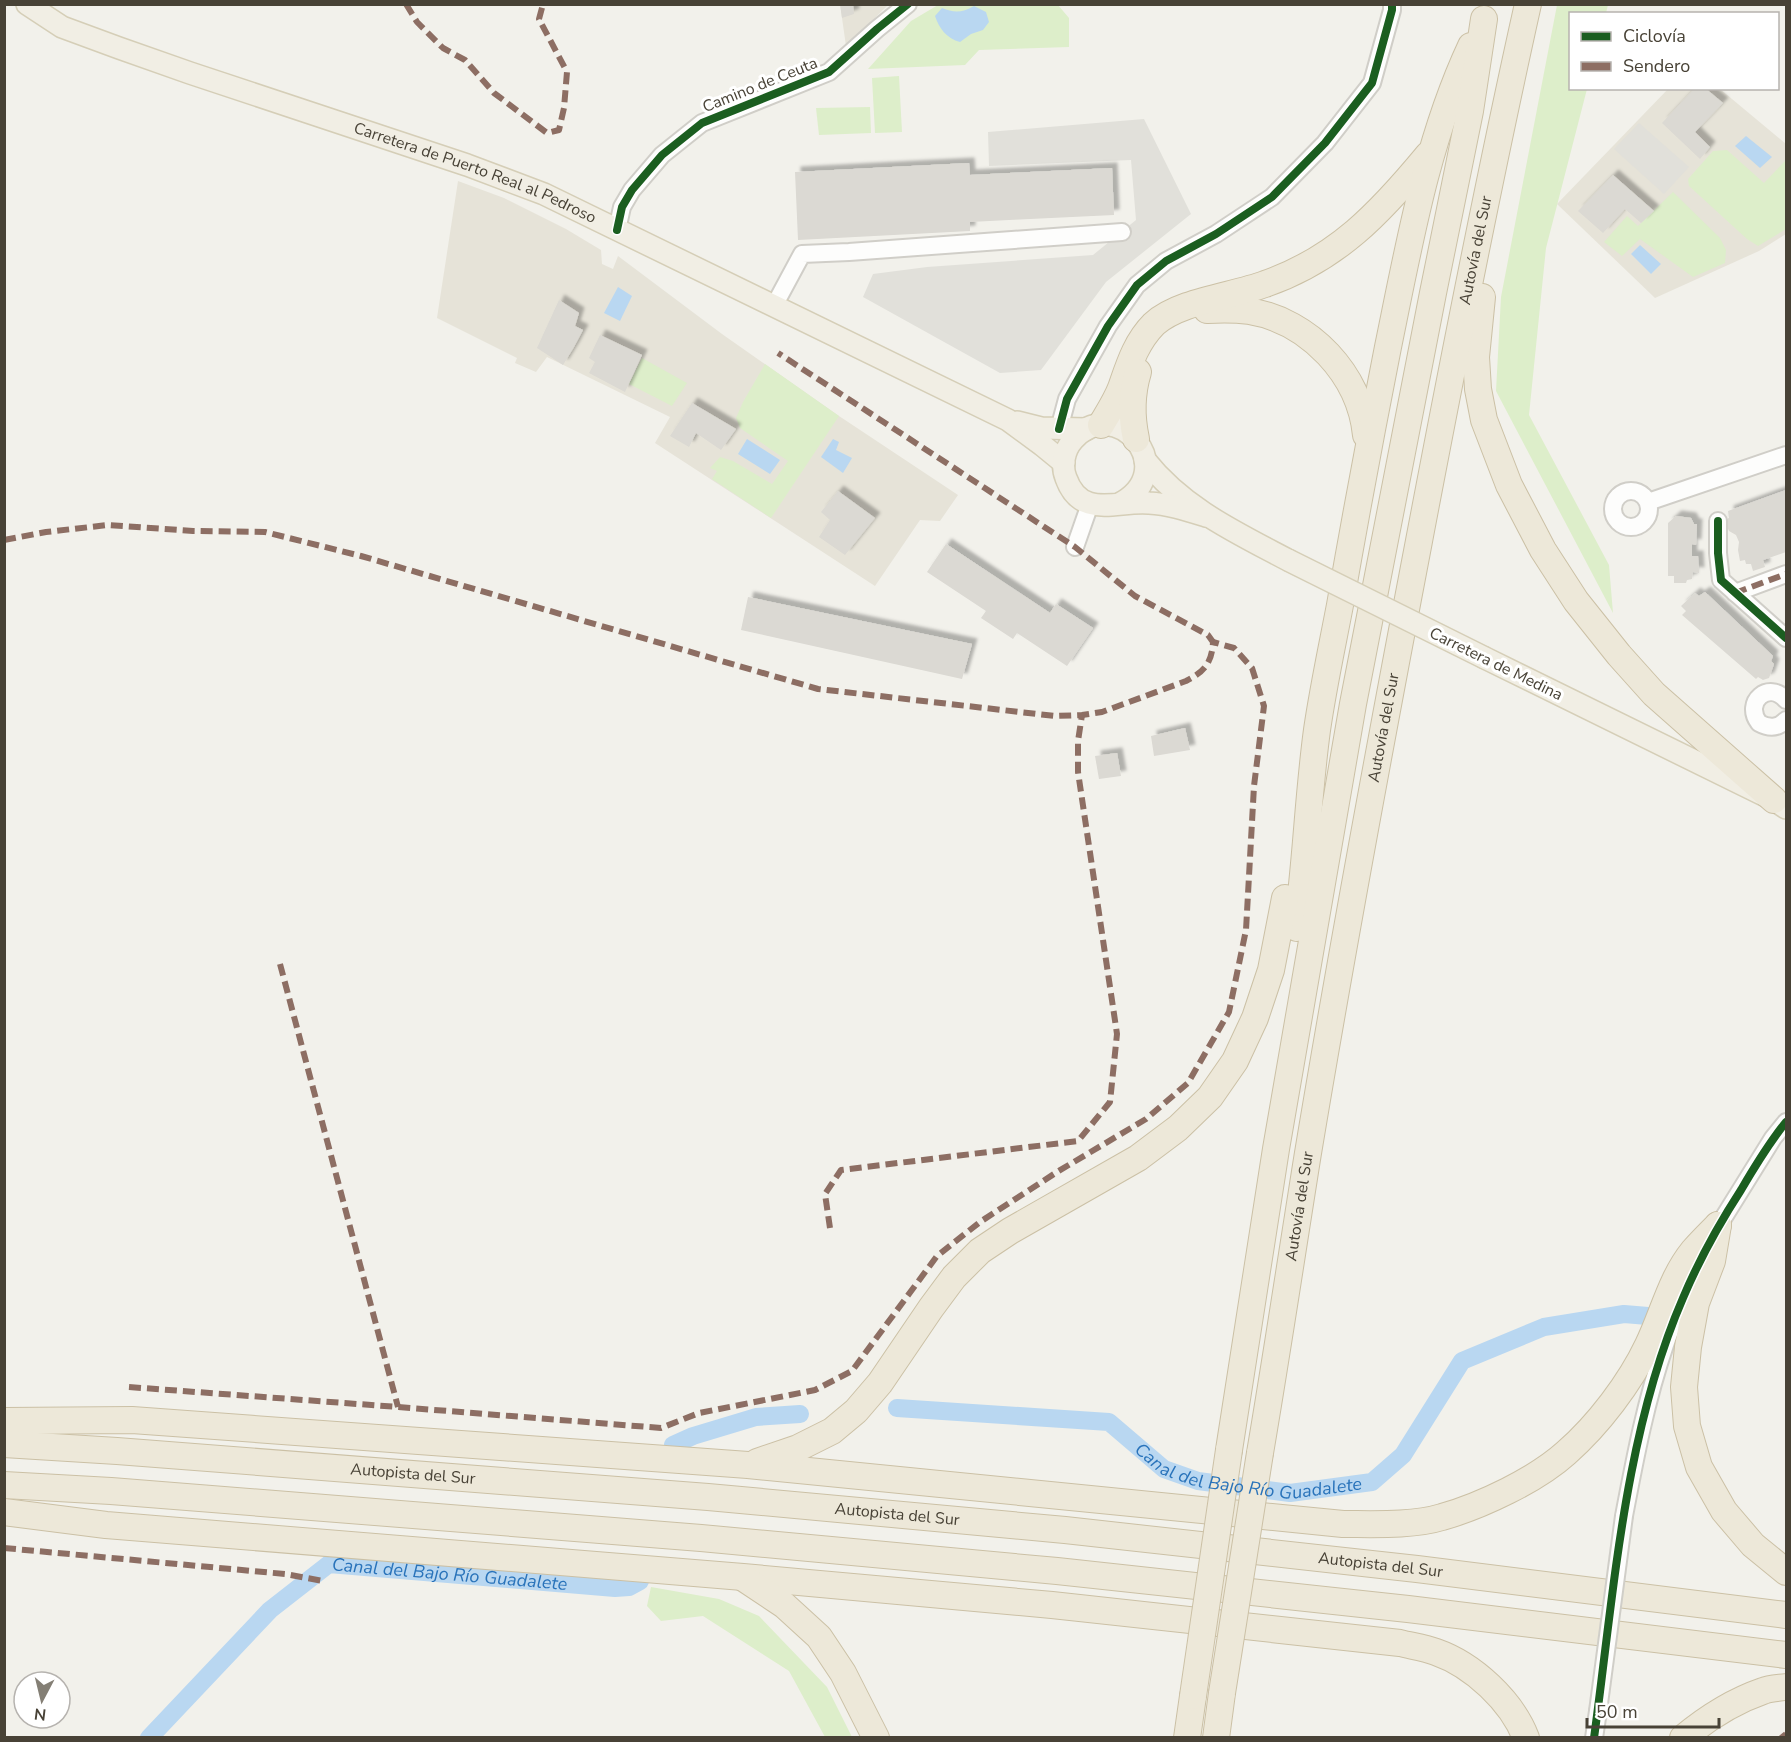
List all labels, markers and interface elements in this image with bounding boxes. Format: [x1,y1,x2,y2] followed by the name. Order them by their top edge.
[1569,12,1779,90] legend
[1623,24,1686,48] text: Ciclovía
[699,52,821,118] street label: Camino de Ceuta
[1623,54,1690,78] text: Sendero
[351,117,600,229] street label: Carretera de Puerto Real al Pedroso
[1454,194,1498,307] street label: Autovía del Sur
[1426,622,1566,706] street label: Carretera de Medina
[1363,671,1405,784] street label: Autovía del Sur
[1280,1149,1319,1263] street label: Autovía del Sur
[1130,1437,1364,1505] water label: Canal del Bajo Río Guadalete
[350,1458,476,1490] street label: Autopista del Sur
[834,1498,961,1531] street label: Autopista del Sur
[1317,1547,1444,1583] street label: Autopista del Sur
[331,1552,569,1596] water label: Canal del Bajo Río Guadalete
[12,1670,72,1730] north arrow
[1587,1691,1719,1729] scale bar
[1596,1700,1638,1724] text: 50 m
[33,1702,48,1726] text: N

